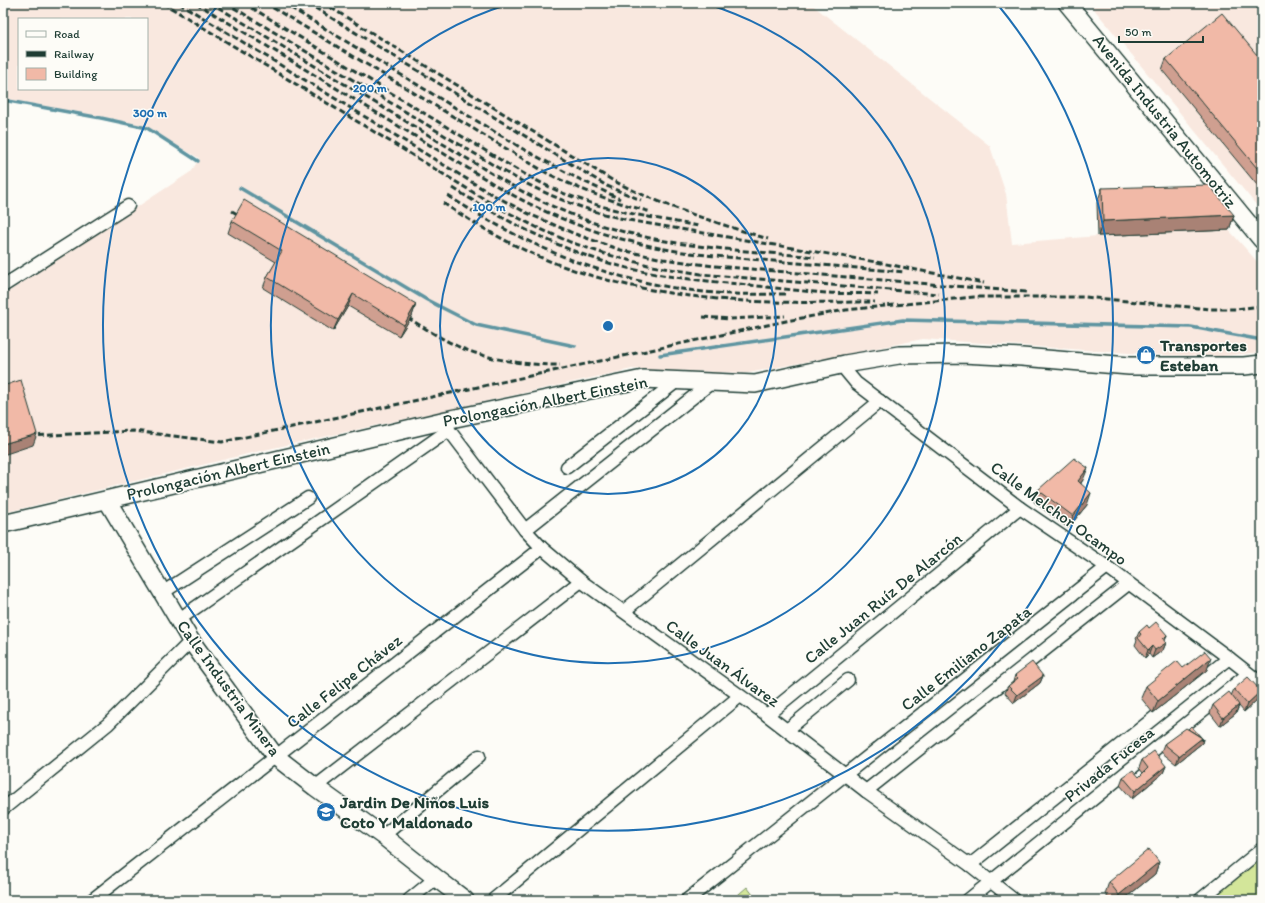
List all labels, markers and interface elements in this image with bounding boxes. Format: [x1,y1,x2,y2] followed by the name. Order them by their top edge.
[18,18,148,90] legend
[1119,18,1203,44] scale bar
[1125,25,1151,39] text: 50 m
[54,27,80,41] text: Road
[1089,30,1241,212] street label: Avenida Industria Automotriz
[54,47,94,61] text: Railway
[54,67,98,81] text: Building
[353,81,388,95] text: 200 m
[133,106,168,120] text: 300 m
[472,200,506,214] text: 100 m
[601,319,615,333] centre of rings
[1159,335,1247,375] place label: Transportes Esteban
[1135,344,1157,366] shop icon: Transportes Esteban
[441,371,649,431] street label: Prolongación Albert Einstein
[124,438,332,504] street label: Prolongación Albert Einstein
[987,457,1131,569] street label: Calle Melchor Ocampo
[800,528,966,668] street label: Calle Juan Ruíz De Alarcón
[897,601,1035,715] street label: Calle Emiliano Zapata
[662,615,784,711] street label: Calle Juan Álvarez
[173,616,285,760] street label: Calle Industria Minera
[282,630,406,732] street label: Calle Felipe Chávez
[1060,722,1158,806] street label: Privada Fucesa
[339,792,490,832] place label: Jardin De Niños Luis Coto Y Maldonado
[315,801,337,823] school or university icon: Jardin De Niños Luis Coto Y Maldonado

